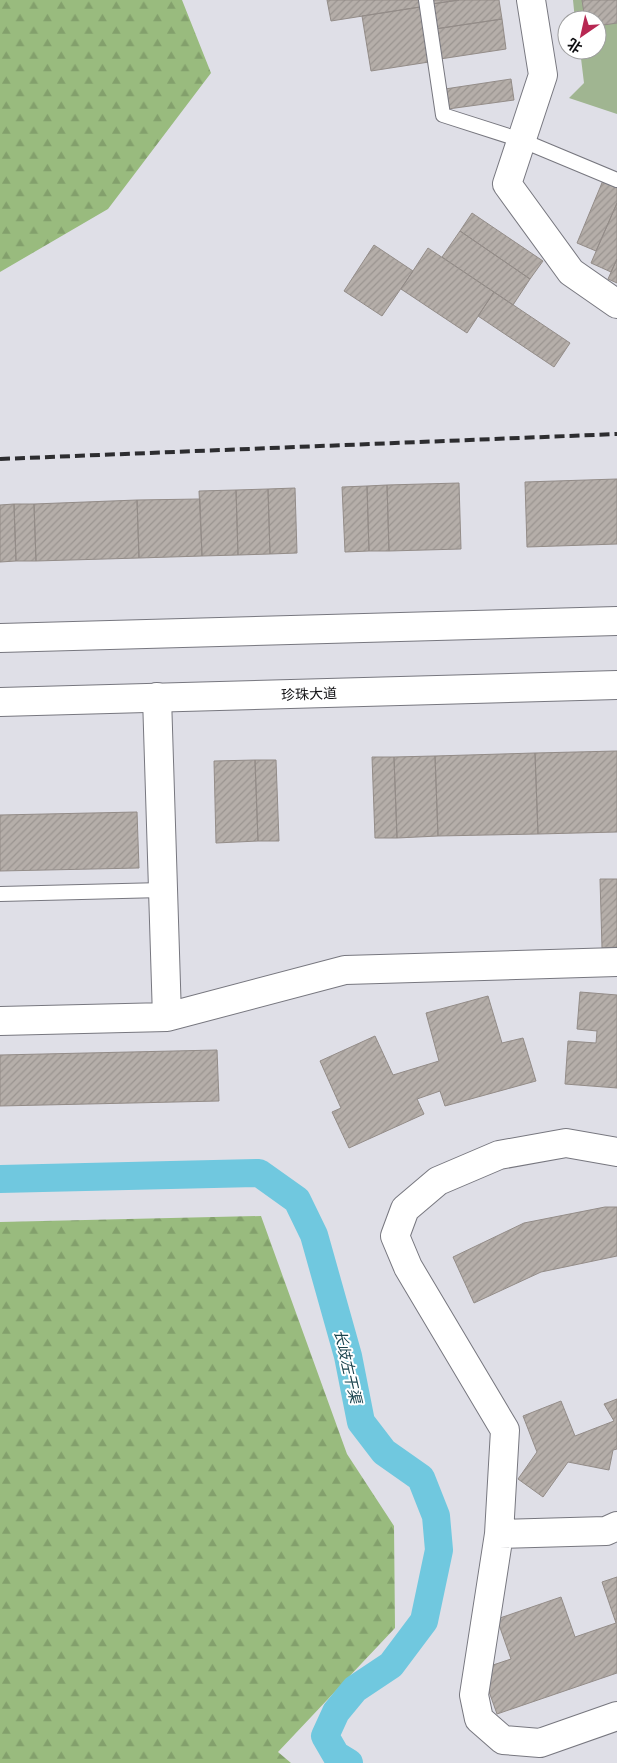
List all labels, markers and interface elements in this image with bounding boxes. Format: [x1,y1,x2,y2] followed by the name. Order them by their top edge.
[557,10,607,60] north arrow
[563,34,586,59] text: 北
[281,682,337,704] street label: 珍珠大道
[330,1327,368,1407] water label: 长歧左干渠

